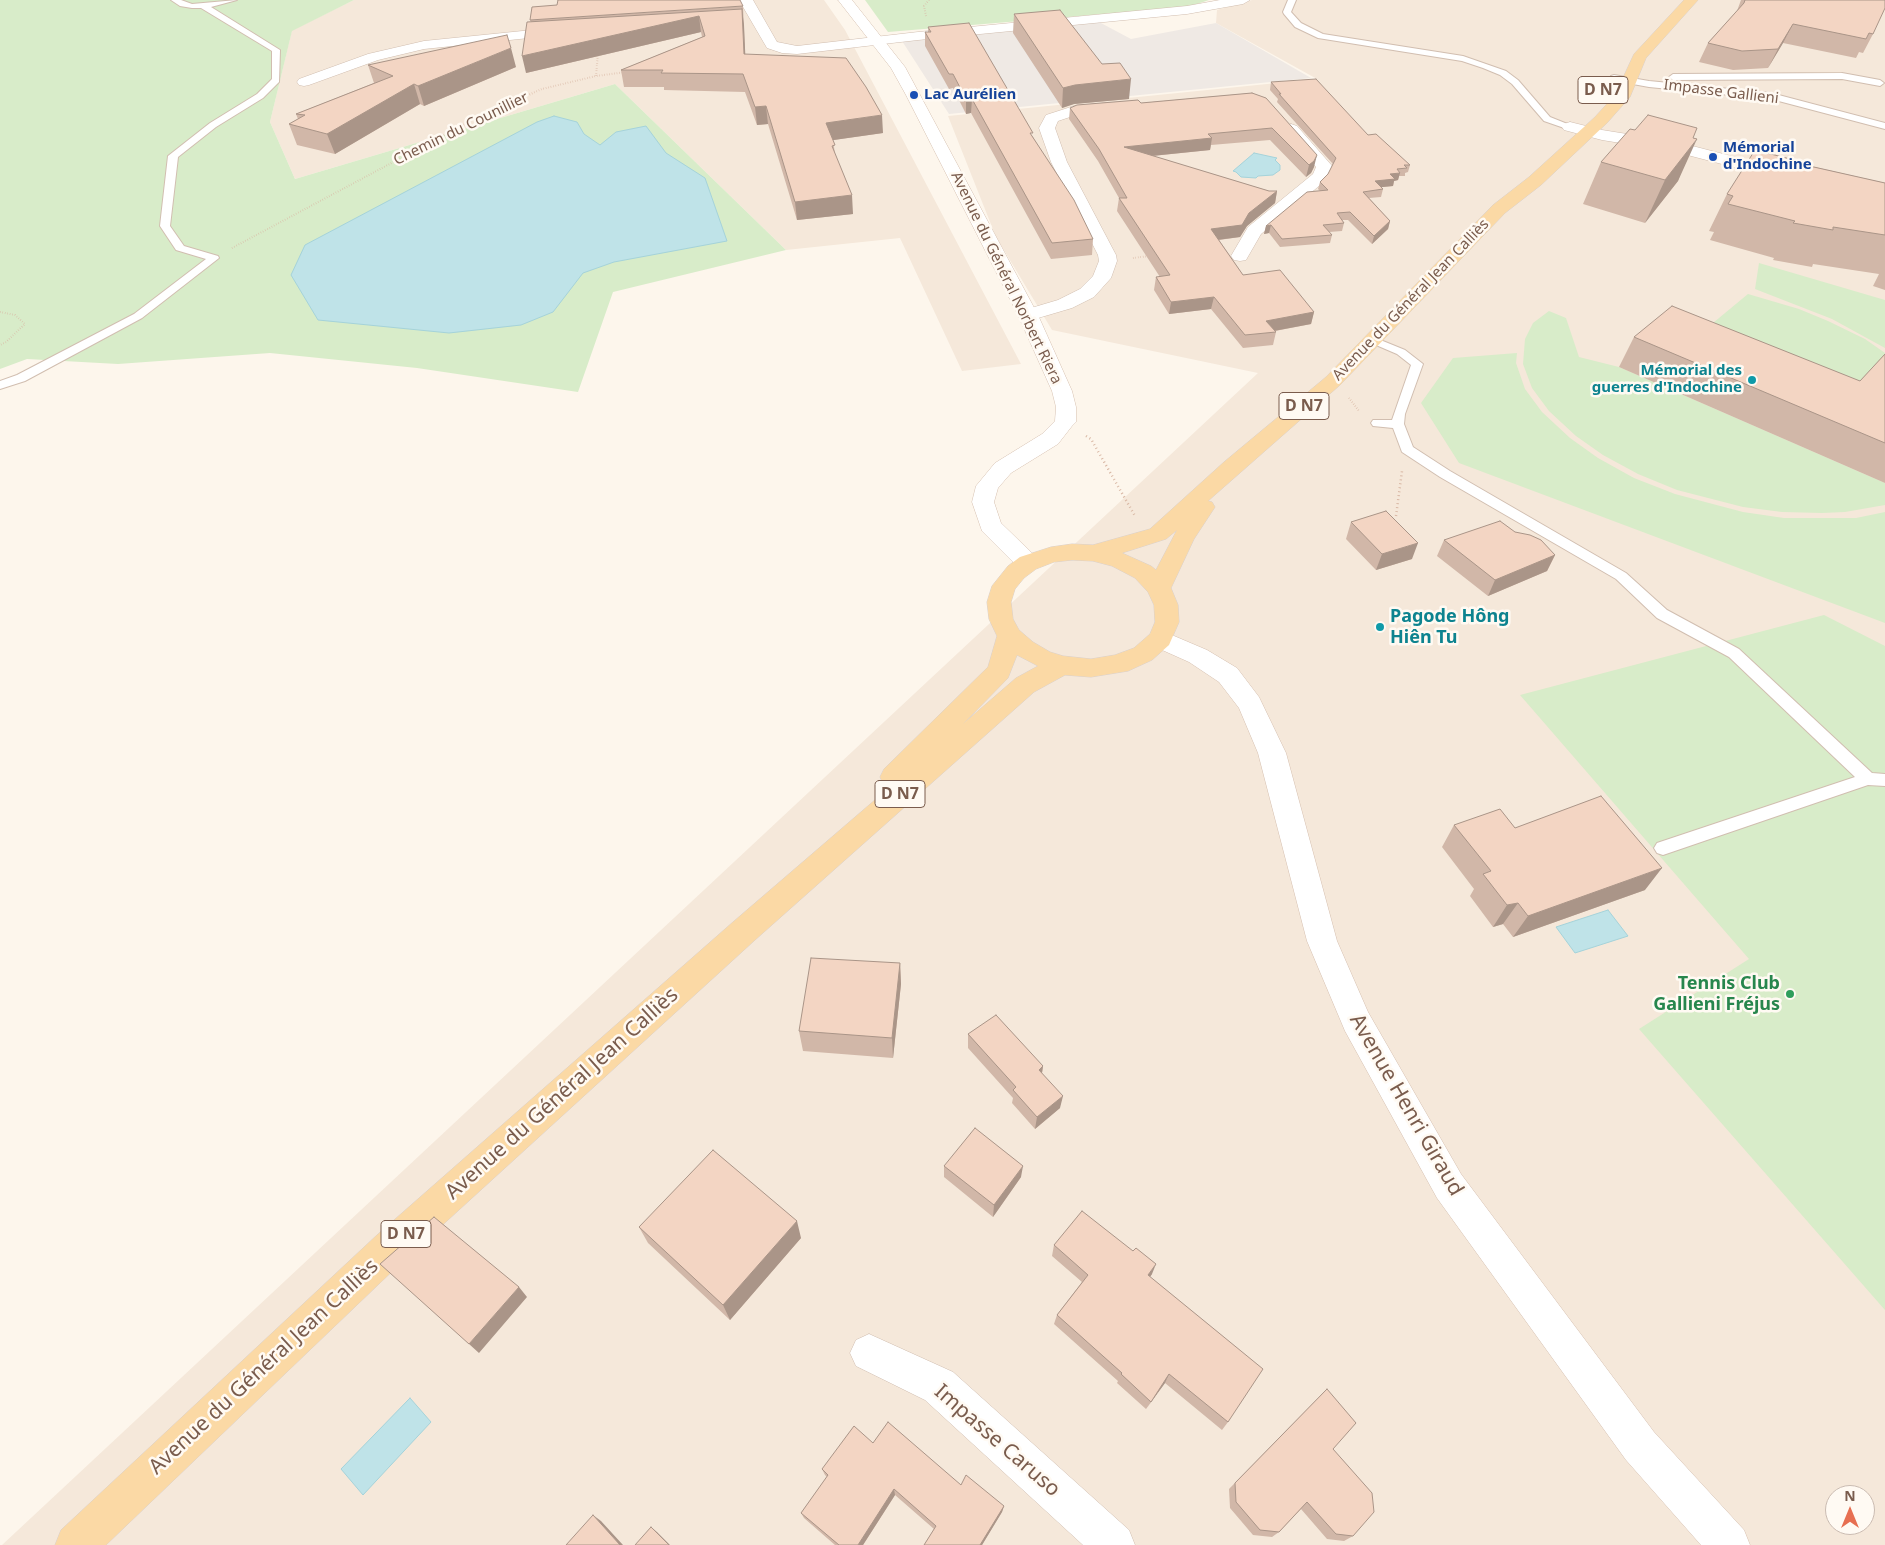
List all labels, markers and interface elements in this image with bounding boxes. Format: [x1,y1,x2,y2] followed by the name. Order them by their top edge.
[1578,76,1628,104] road number: D N7
[1662,76,1780,108] street label: Impasse Gallieni
[924,86,1016,104] place label: Lac Aurélien
[391,88,531,170] street label: Chemin du Counillier
[908,89,920,101] marker: Lac Aurélien
[1723,139,1812,174] place label: Mémorial d'Indochine
[1707,151,1719,163] marker: Mémorial d'Indochine
[947,169,1065,387] street label: Avenue du Général Norbert Riera
[1329,216,1493,384] street label: Avenue du Général Jean Calliès
[1592,362,1742,397] place label: Mémorial des guerres d'Indochine
[1746,374,1758,386] marker: Mémorial des guerres d'Indochine
[1279,392,1329,420] road number: D N7
[1390,606,1509,649] place label: Pagode Hông Hiên Tu
[1374,621,1386,633] marker: Pagode Hông Hiên Tu
[875,781,925,808] road number: D N7
[1653,973,1780,1016] place label: Tennis Club Gallieni Fréjus
[440,983,684,1205] street label: Avenue du Général Jean Calliès
[1784,988,1796,1000] marker: Tennis Club Gallieni Fréjus
[1344,1010,1468,1200] street label: Avenue Henri Giraud
[381,1220,431,1248] road number: D N7
[144,1254,384,1480] street label: Avenue du Général Jean Calliès
[929,1380,1065,1502] street label: Impasse Caruso
[1825,1485,1875,1535] north arrow
[1844,1486,1856,1505] text: N

